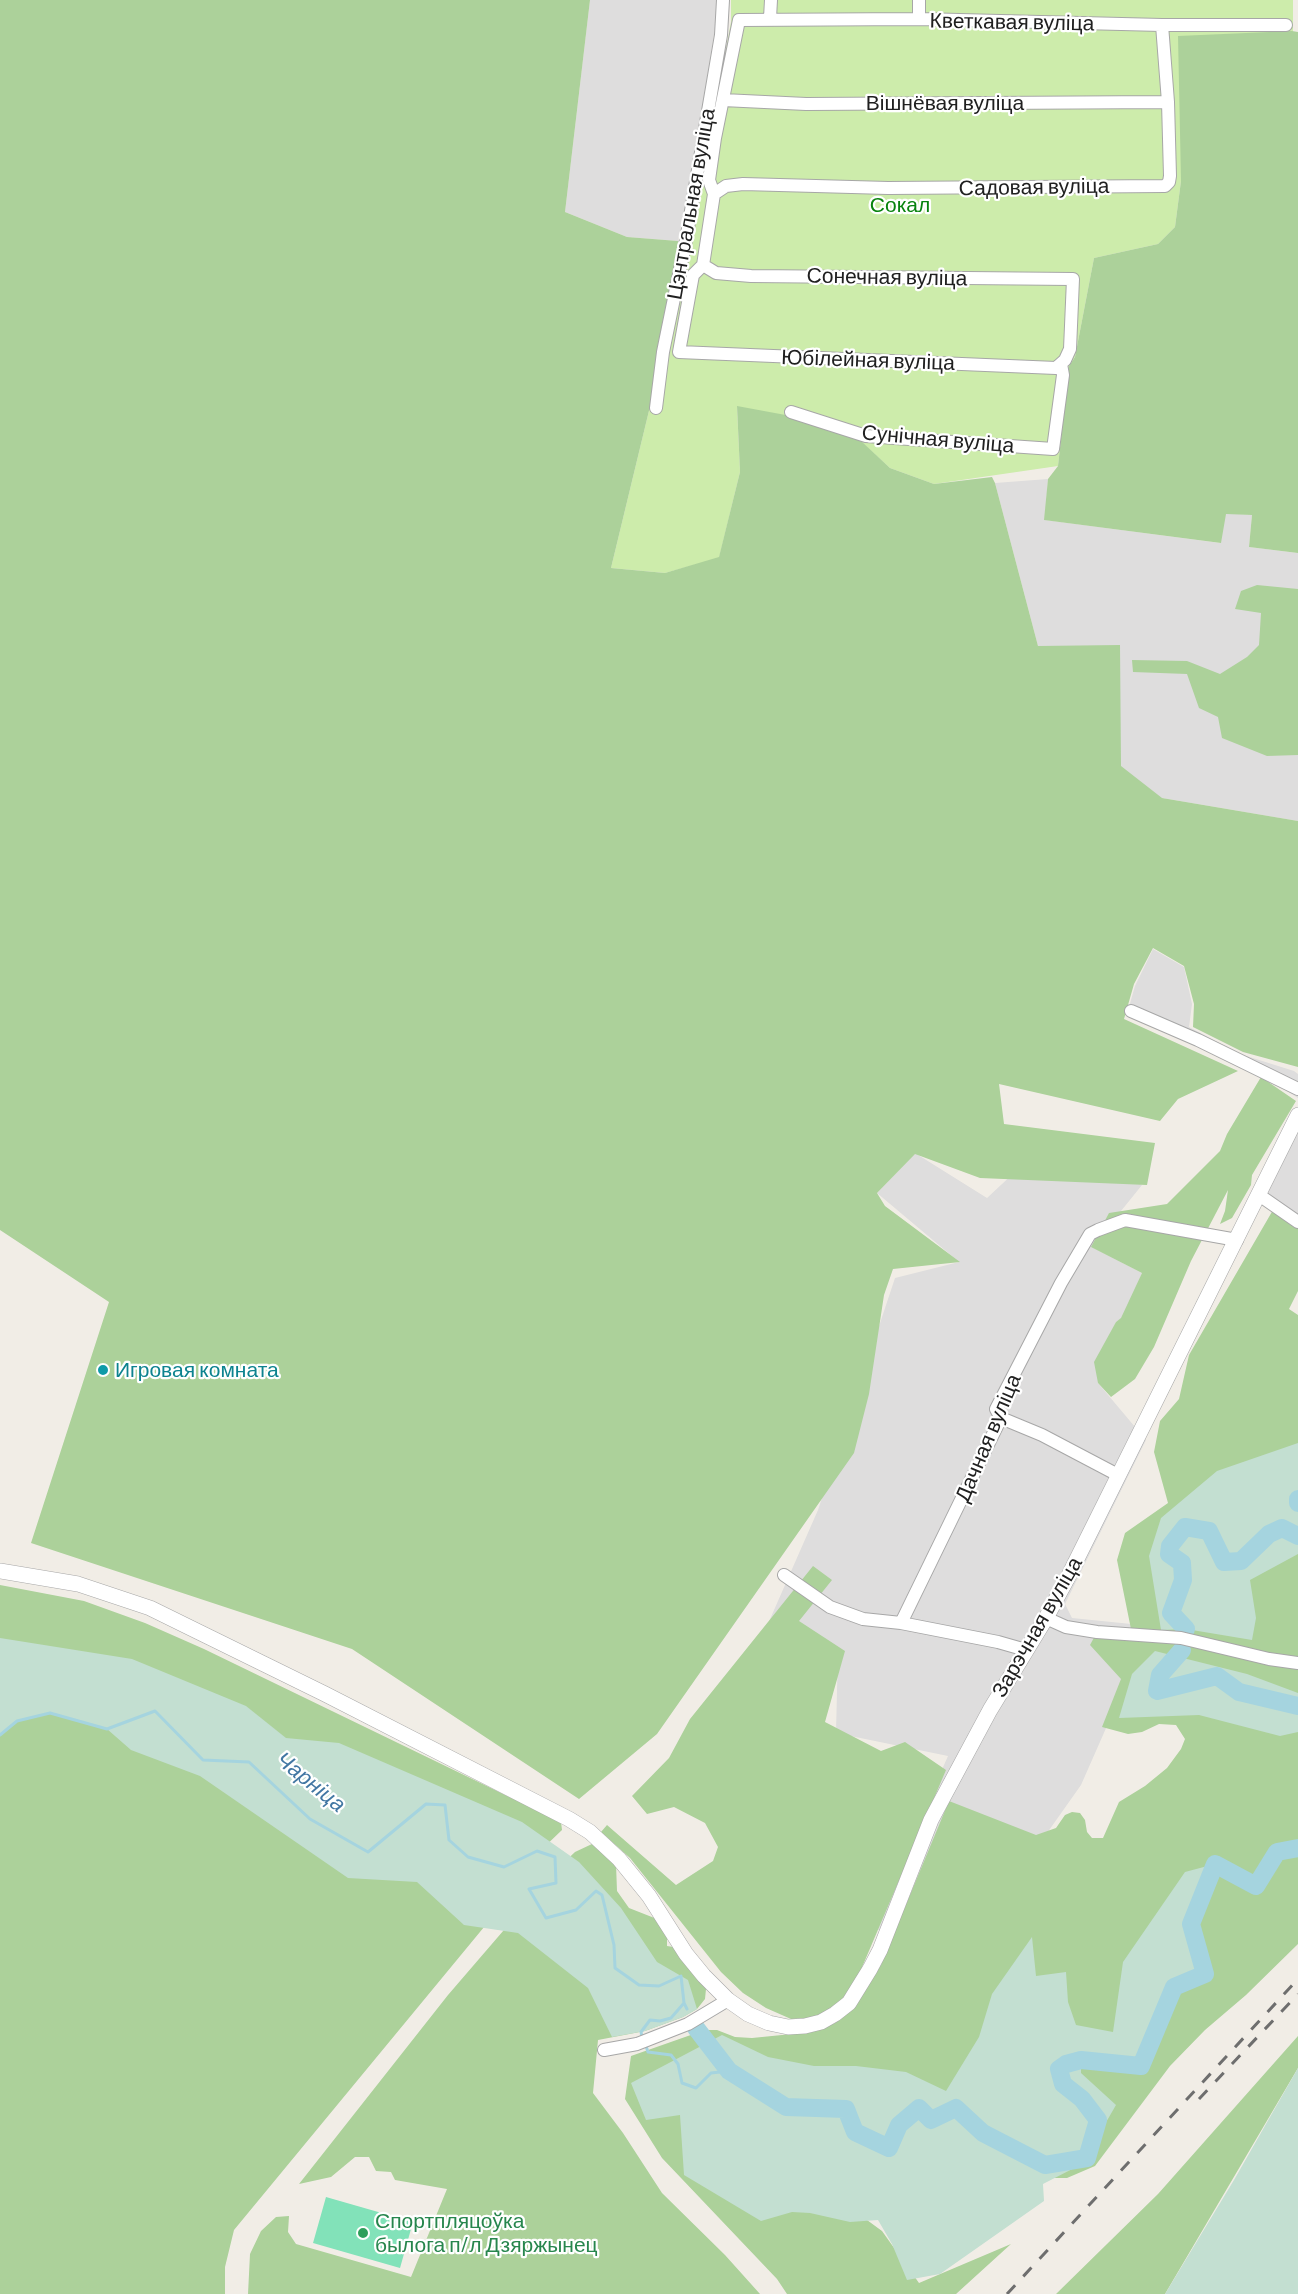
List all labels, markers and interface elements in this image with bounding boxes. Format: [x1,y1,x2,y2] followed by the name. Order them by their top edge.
[929,8,1095,36] street label: Кветкавая вуліца
[866,90,1024,116] street label: Вішнёвая вуліца
[662,106,720,302] street label: Цэнтральная вуліца
[959,173,1109,201] street label: Садовая вуліца
[870,192,930,218] park label: Сокал
[807,263,967,291] street label: Сонечная вуліца
[781,344,955,376] street label: Юбілейная вуліца
[861,420,1015,458] street label: Сунічная вуліца
[115,1357,279,1383] place label: Игровая комната
[96,1363,110,1377] marker: Игровая комната
[950,1370,1026,1506] street label: Дачная вуліца
[987,1552,1087,1702] street label: Зарэчная вуліца
[271,1746,351,1818] water label: Чарніца
[375,2208,598,2258] place label: Спортпляцоўка былога п/л Дзяржынец
[356,2226,370,2240] marker: Спортпляцоўка былога п/л Дзяржынец

